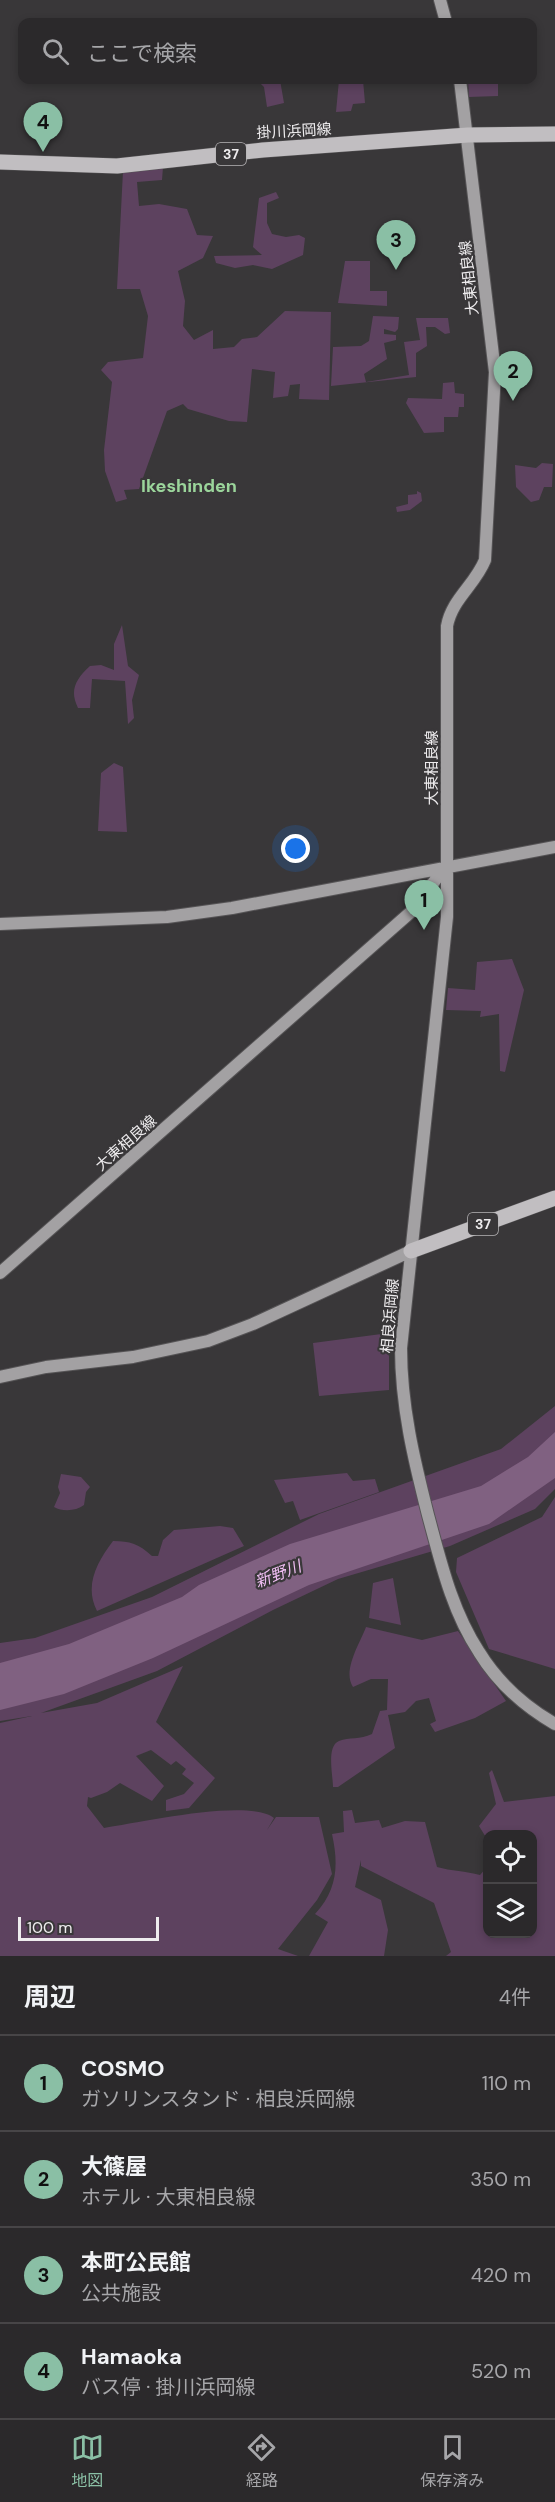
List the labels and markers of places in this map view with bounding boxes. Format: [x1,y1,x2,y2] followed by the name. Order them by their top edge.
[24,102,63,152] pin: 4
[376,220,416,270] pin: 3
[494,352,532,401] pin: 2
[404,880,444,930] pin: 1

